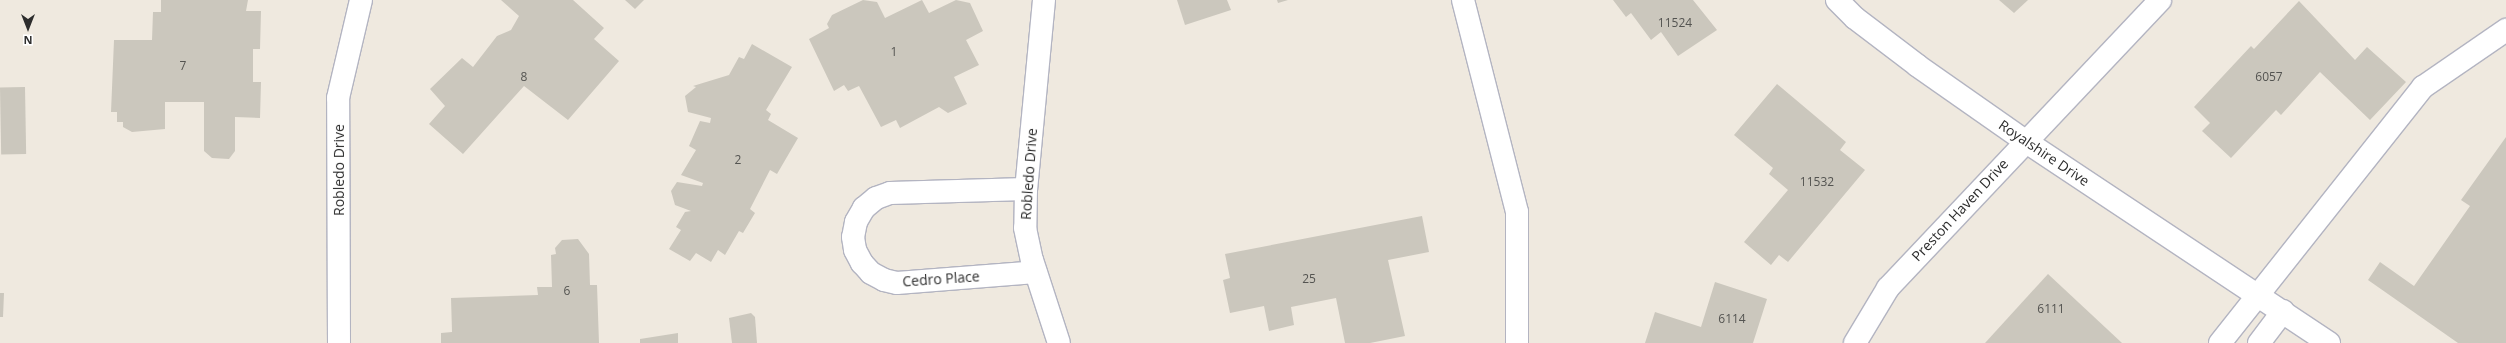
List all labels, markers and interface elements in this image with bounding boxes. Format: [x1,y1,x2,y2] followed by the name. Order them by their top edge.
[8,8,48,48] north arrow
[1658,16,1692,30] house number: 11524
[24,33,32,48] text: N
[891,45,897,59] house number: 1
[180,59,186,73] house number: 7
[521,70,527,84] house number: 8
[2255,70,2283,84] house number: 6057
[1996,116,2092,190] street label: Royalshire Drive
[331,124,347,216] street label: Robledo Drive
[1017,128,1041,220] street label: Robledo Drive
[735,153,741,167] house number: 2
[1908,155,2012,265] street label: Preston Haven Drive
[1800,175,1834,189] house number: 11532
[902,268,980,290] street label: Cedro Place
[1302,272,1316,286] house number: 25
[564,284,570,298] house number: 6
[2037,302,2065,316] house number: 6111
[1718,312,1746,326] house number: 6114

